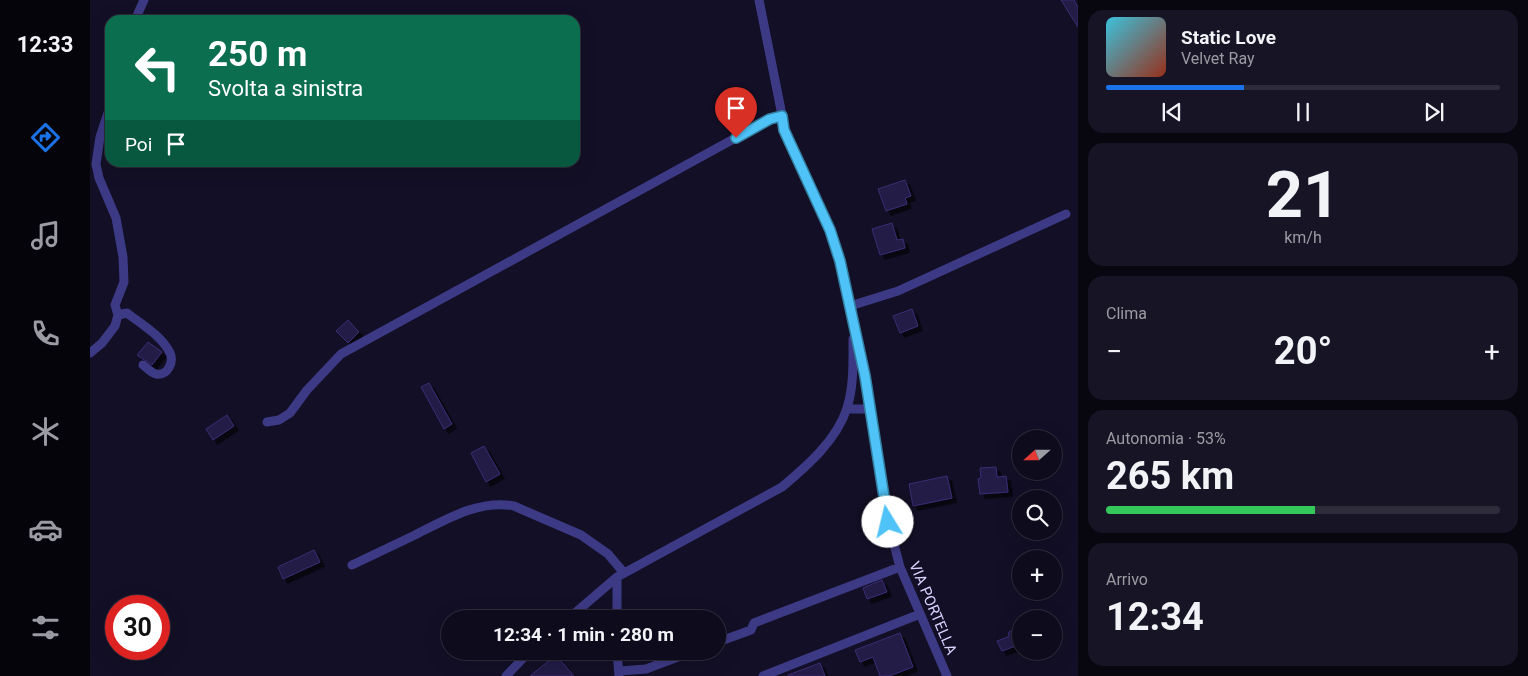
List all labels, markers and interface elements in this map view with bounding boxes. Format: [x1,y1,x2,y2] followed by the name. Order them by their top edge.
[1181,26,1276,49] text: Static Love
[17,32,73,57] text: 12:33
[208,34,307,75] text: 250 m
[125,35,190,100] icon: left
[1181,49,1255,68] text: Velvet Ray
[208,76,363,101] text: Svolta a sinistra
[715,87,757,138] pin
[722,94,750,122] icon: arrive
[1158,98,1186,126] icon: previous
[1289,98,1317,126] icon: pause
[1420,98,1448,126] icon: next
[28,120,63,155] icon: directions
[162,130,190,158] icon: arrive
[125,133,152,156] text: Poi
[1266,157,1340,233] text: 21
[28,218,63,253] icon: music
[1284,228,1322,247] text: km/h
[1106,304,1147,323] text: Clima
[28,316,63,351] icon: phone
[1274,329,1332,373] text: 20°
[1106,335,1122,368] text: −
[1484,335,1500,368] text: +
[28,414,63,449] icon: climate
[1106,429,1226,448] text: Autonomia · 53%
[1012,430,1062,480] north arrow
[1012,430,1062,660] map controls
[1106,454,1234,498] text: 265 km
[1012,490,1062,540] button: search
[861,495,913,547] position arrow
[28,512,63,547] icon: car
[1012,550,1062,600] button: +
[905,559,961,657] street label: VIA PORTELLA
[1106,570,1148,589] text: Arrivo
[105,595,170,660] speed limit sign: 30
[1106,595,1204,639] text: 12:34
[28,610,63,645] icon: filters
[1012,610,1062,660] button: −
[493,623,674,646] text: 12:34 · 1 min · 280 m

